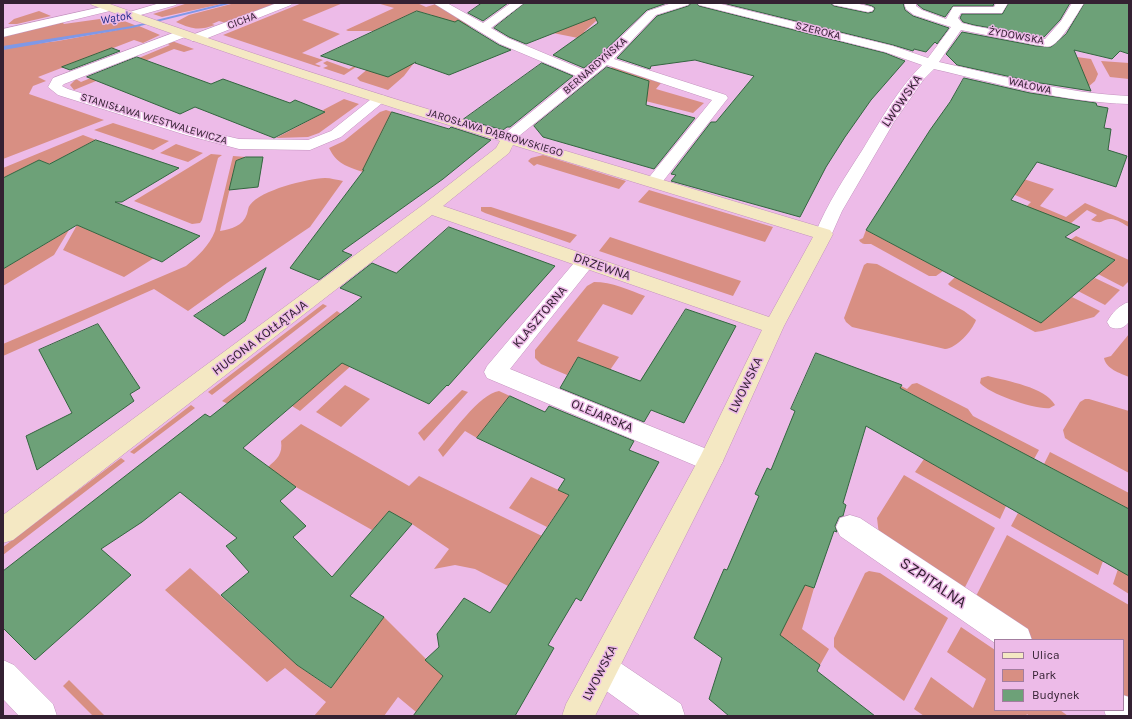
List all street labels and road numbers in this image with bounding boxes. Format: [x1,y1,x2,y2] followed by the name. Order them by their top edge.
[226,9,258,33] street label: CICHA
[794,19,842,43] street label: SZEROKA
[987,25,1045,47] street label: ŻYDOWSKA
[560,35,630,97] street label: BERNARDYŃSKA
[878,72,926,130] street label: LWOWSKA
[1007,75,1053,97] street label: WAŁOWA
[79,90,229,148] street label: STANISŁAWA WESTWALEWICZA
[425,106,565,160] street label: JAROSŁAWA DĄBROWSKIEGO
[571,250,633,284] street label: DRZEWNA
[510,283,570,351] street label: KLASZTORNA
[209,297,311,379] street label: HUGONA KOŁŁĄTAJA
[726,354,766,416] street label: LWOWSKA
[569,396,635,436] street label: OLEJARSKA
[896,554,970,612] street label: SZPITALNA
[579,643,621,703] street label: LWOWSKA

